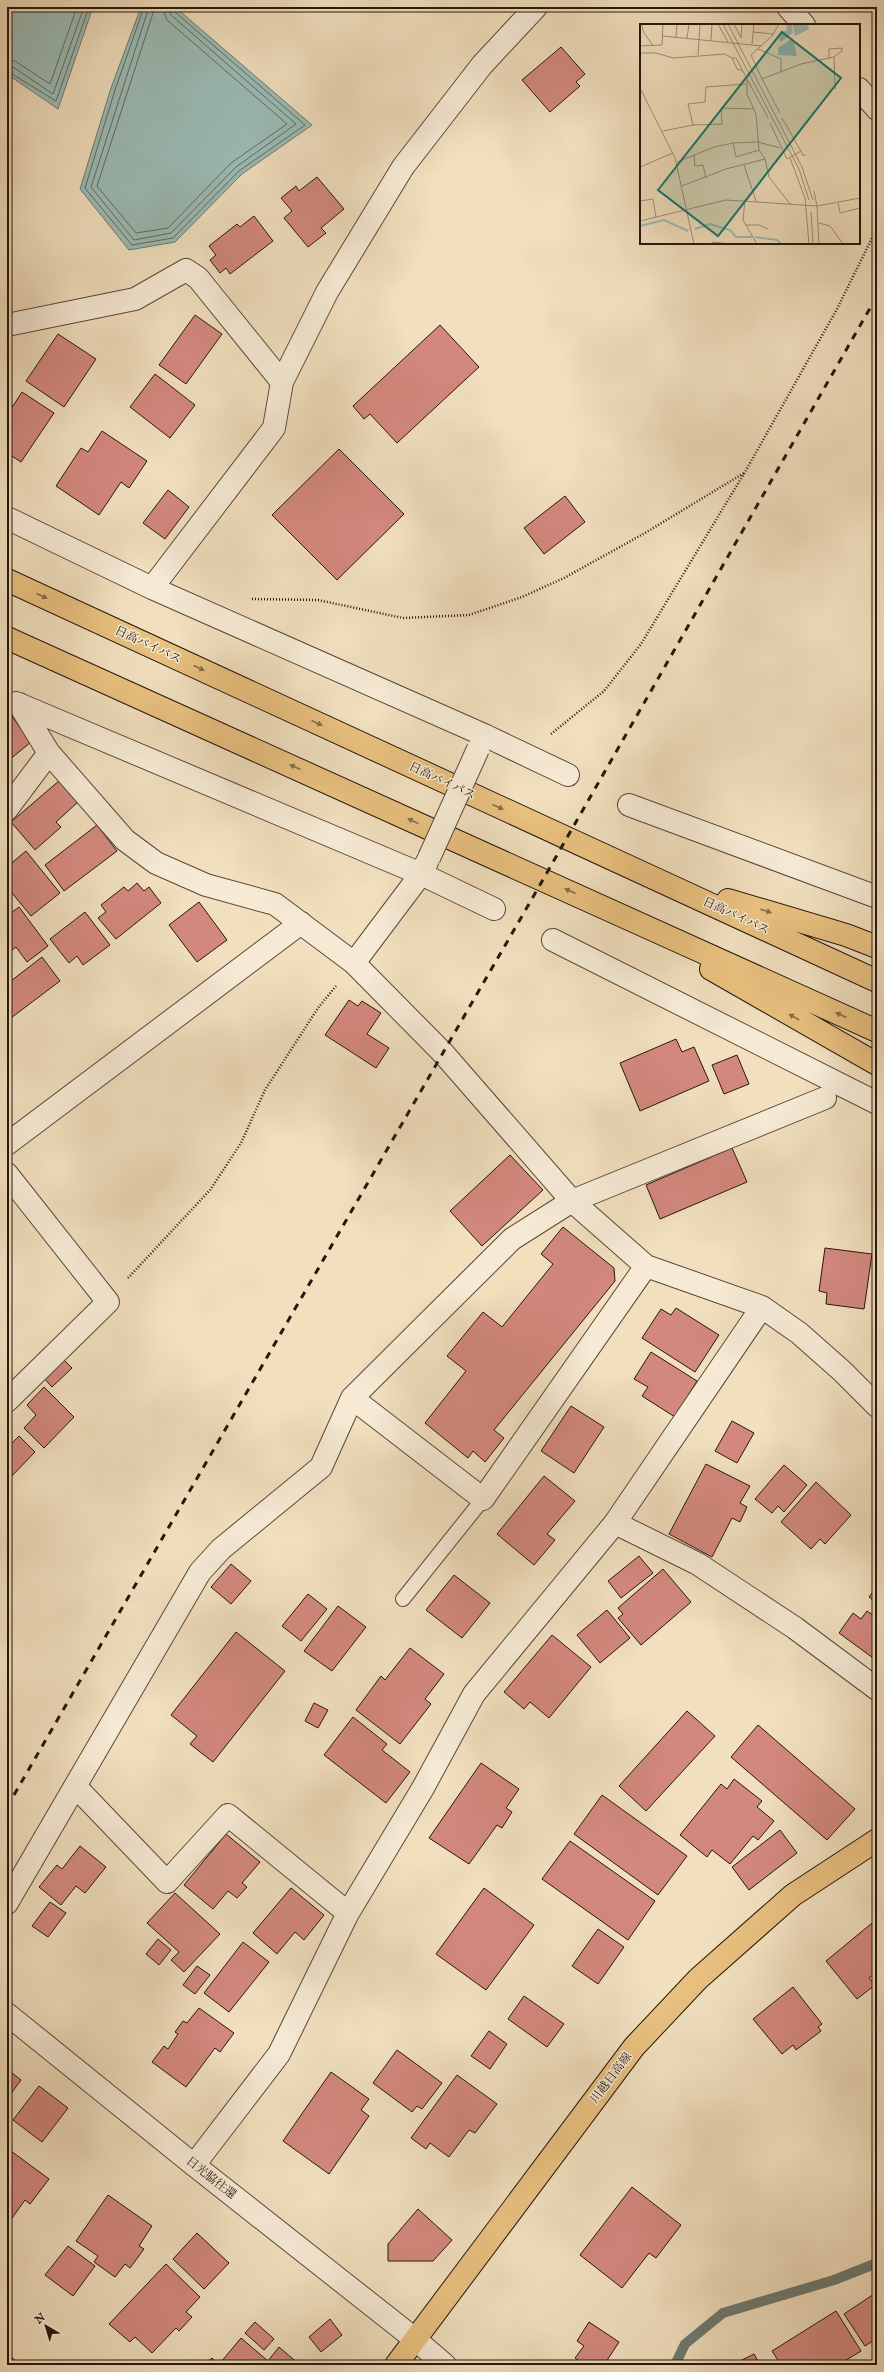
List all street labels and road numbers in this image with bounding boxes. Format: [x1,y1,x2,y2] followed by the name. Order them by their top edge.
[112,623,184,667] street label: 日高バイパス
[406,759,478,803] street label: 日高バイパス
[700,894,772,938] street label: 日高バイパス
[587,2050,635,2106] street label: 川越日高線
[183,2154,239,2202] street label: 日光脇往還

